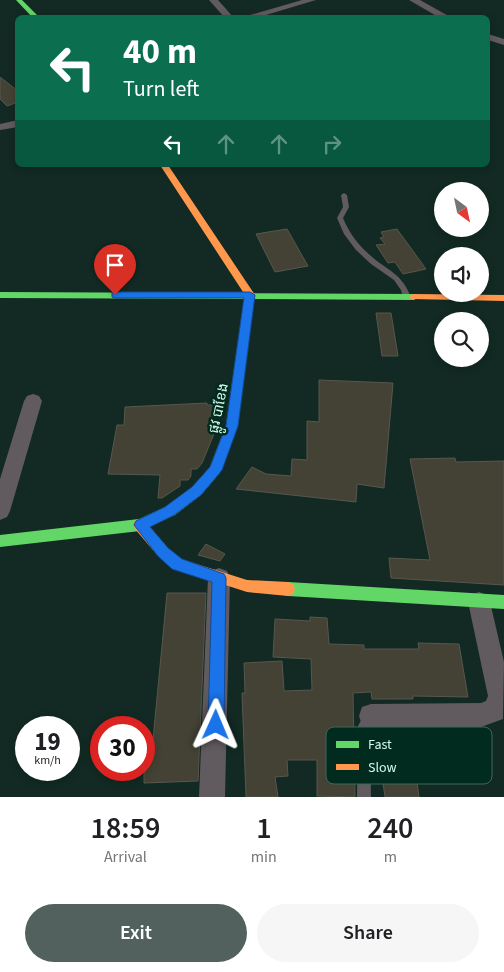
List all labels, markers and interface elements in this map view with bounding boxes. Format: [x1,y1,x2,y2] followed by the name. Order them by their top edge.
[123,27,197,77] text: 40 m
[40,35,105,100] icon: left
[123,73,199,105] text: Turn left
[159,130,187,158] icon: left
[212,130,240,158] icon: ahead
[265,130,293,158] icon: ahead
[318,130,346,158] icon: right
[434,182,489,238] north arrow
[434,182,489,367] map controls
[94,244,136,295] pin
[434,247,489,302] button: sound
[101,251,129,279] icon: arrive
[434,312,489,367] button: search
[204,381,235,435] street label: ផ្លូវ បាខែង
[189,698,241,750] position arrow
[90,716,155,781] speed limit sign: 30
[34,724,61,760] text: 19
[326,727,492,784] legend
[368,735,392,755] text: Fast
[34,752,61,769] text: km/h
[368,758,397,778] text: Slow
[91,807,160,850] text: 18:59
[256,807,272,850] text: 1
[367,807,413,850] text: 240
[104,846,147,868] text: Arrival
[251,846,277,868] text: min
[384,846,397,868] text: m
[25,904,247,962] button: Exit
[257,904,479,962] button: Share

